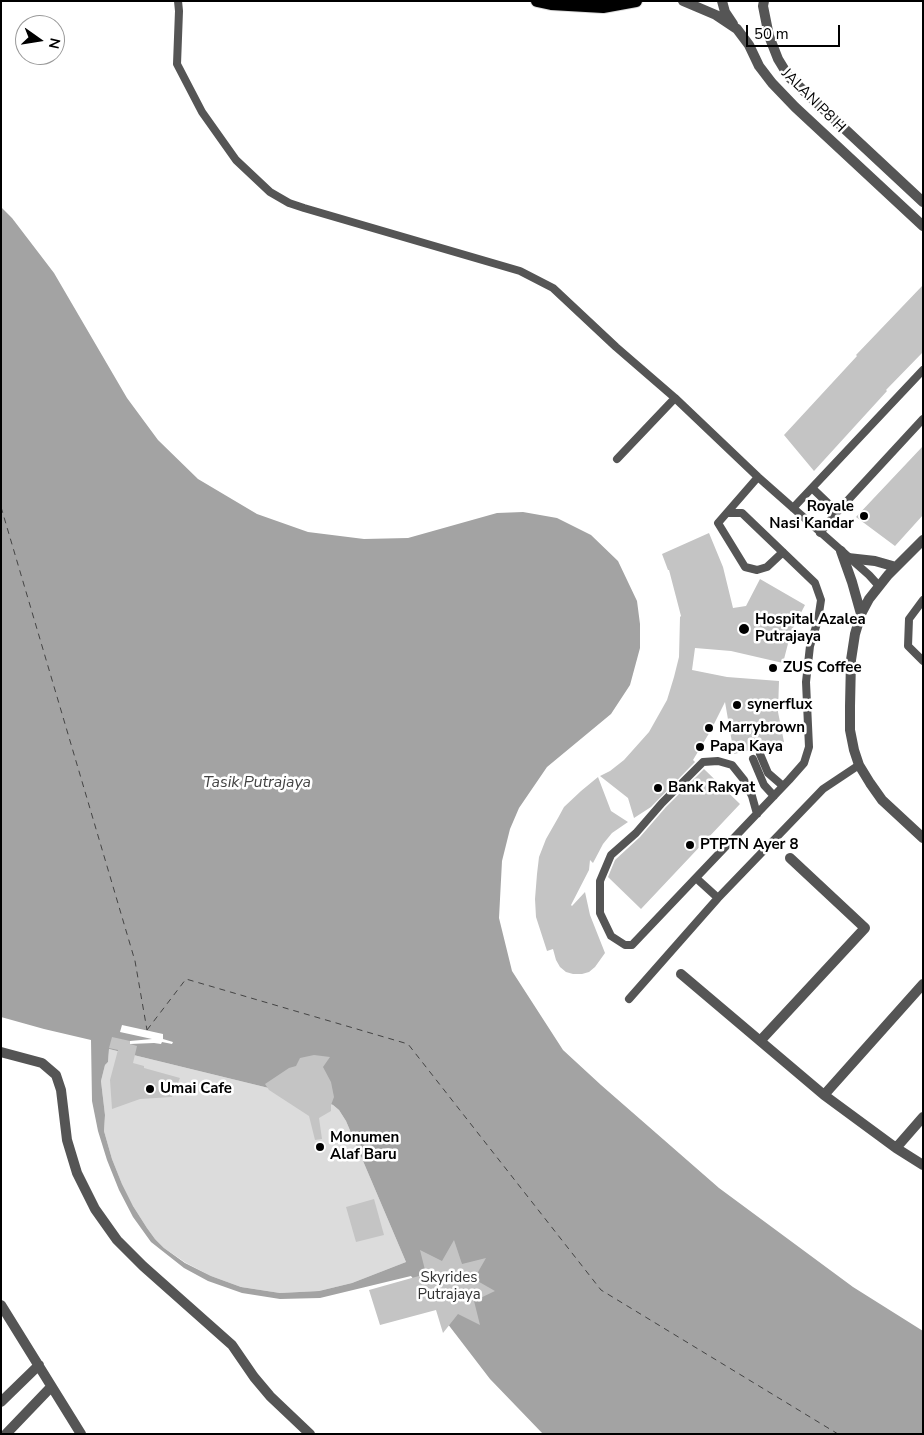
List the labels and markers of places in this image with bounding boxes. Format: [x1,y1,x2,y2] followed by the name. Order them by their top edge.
[769,498,854,533] place label: Royale Nasi Kandar
[858,510,870,522] marker: Royale Nasi Kandar
[755,611,866,646] place label: Hospital Azalea Putrajaya
[737,622,751,636] marker: Hospital Azalea Putrajaya
[783,659,862,677] place label: ZUS Coffee
[767,662,779,674] marker: ZUS Coffee
[747,696,812,714] place label: synerflux
[731,699,743,711] marker: synerflux
[719,719,805,737] place label: Marrybrown
[703,722,715,734] marker: Marrybrown
[710,738,783,756] place label: Papa Kaya
[694,741,706,753] marker: Papa Kaya
[668,779,755,797] place label: Bank Rakyat
[652,782,664,794] marker: Bank Rakyat
[700,836,798,854] place label: PTPTN Ayer 8
[684,839,696,851] marker: PTPTN Ayer 8
[160,1080,232,1098] place label: Umai Cafe
[144,1083,156,1095] marker: Umai Cafe
[330,1129,399,1164] place label: Monumen Alaf Baru
[314,1141,326,1153] marker: Monumen Alaf Baru

